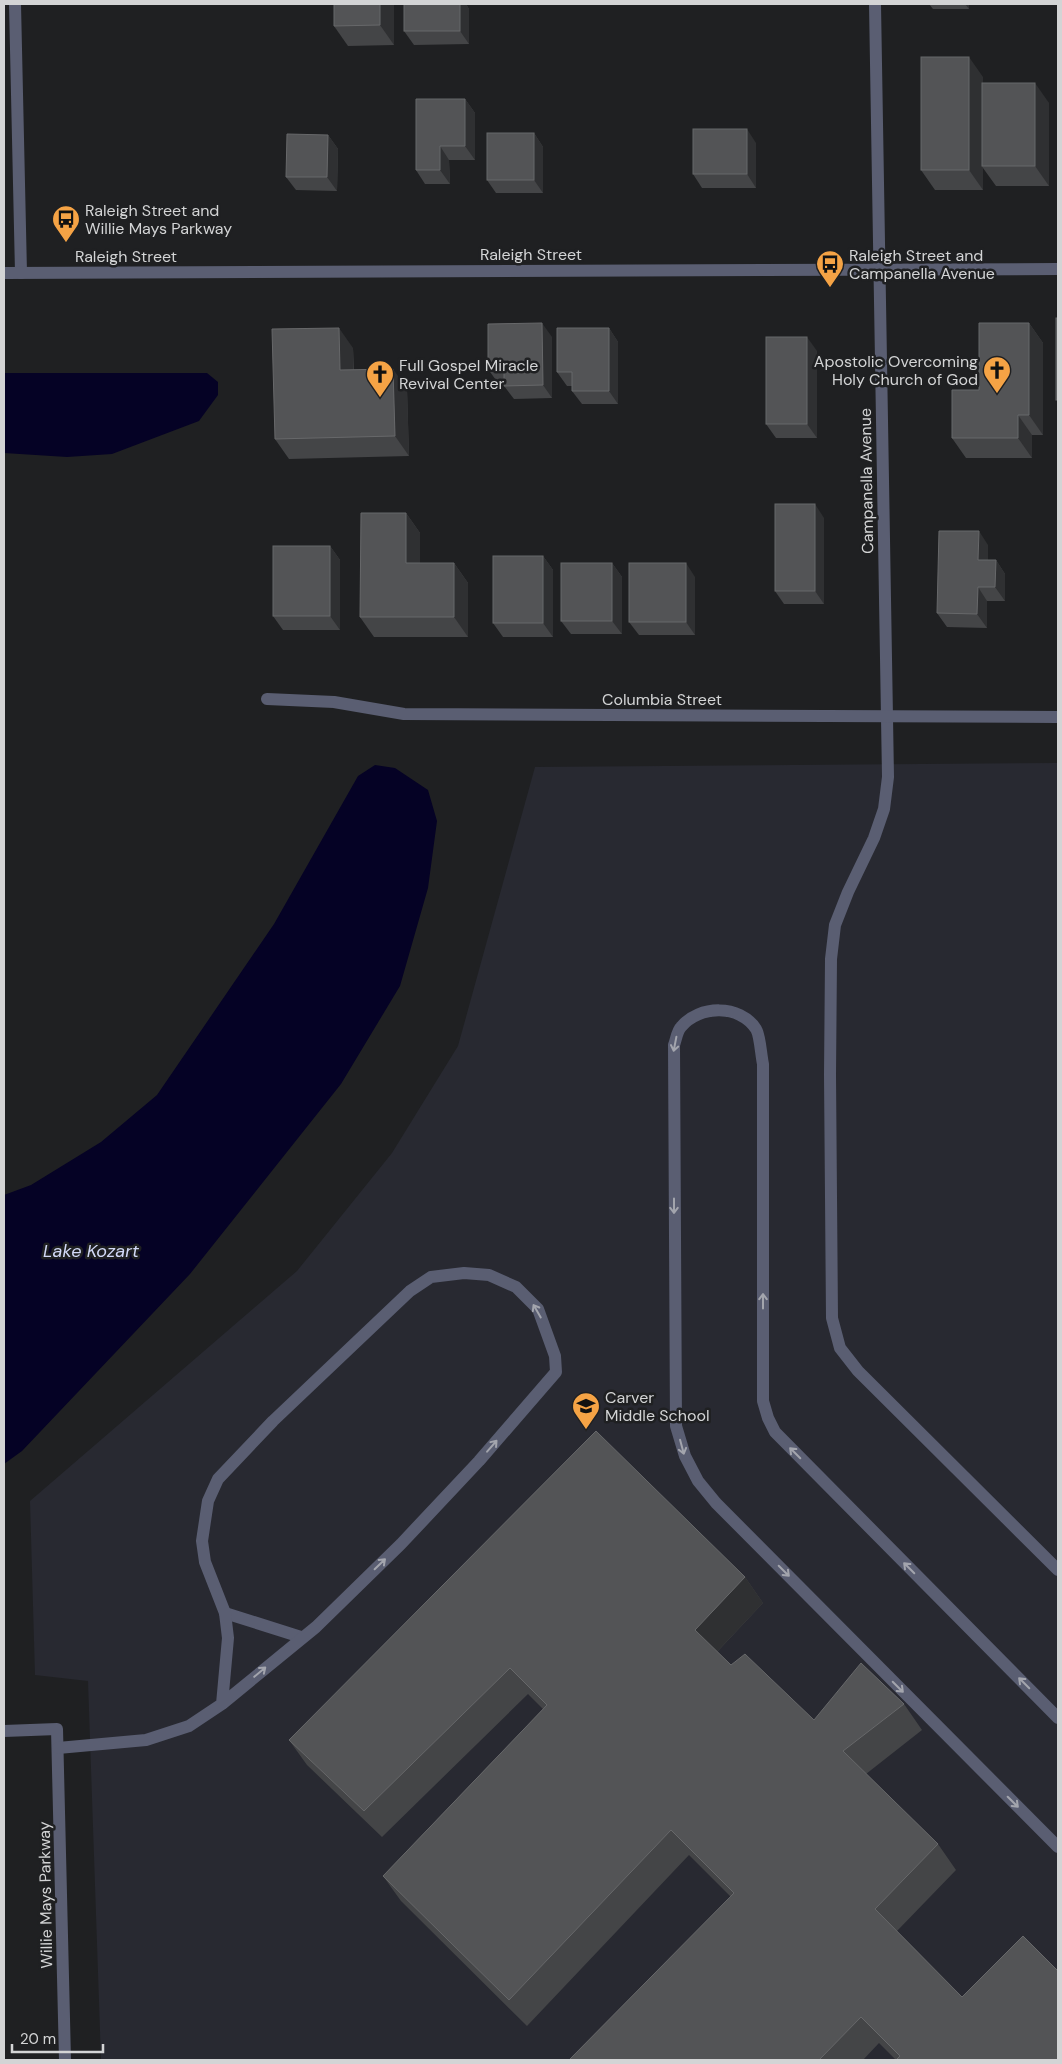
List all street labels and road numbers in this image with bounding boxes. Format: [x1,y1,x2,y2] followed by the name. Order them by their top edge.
[480,244,582,265] street label: Raleigh Street
[75,246,177,267] street label: Raleigh Street
[855,408,878,554] street label: Campanella Avenue
[602,689,722,710] street label: Columbia Street
[34,1821,57,1969] street label: Willie Mays Parkway

